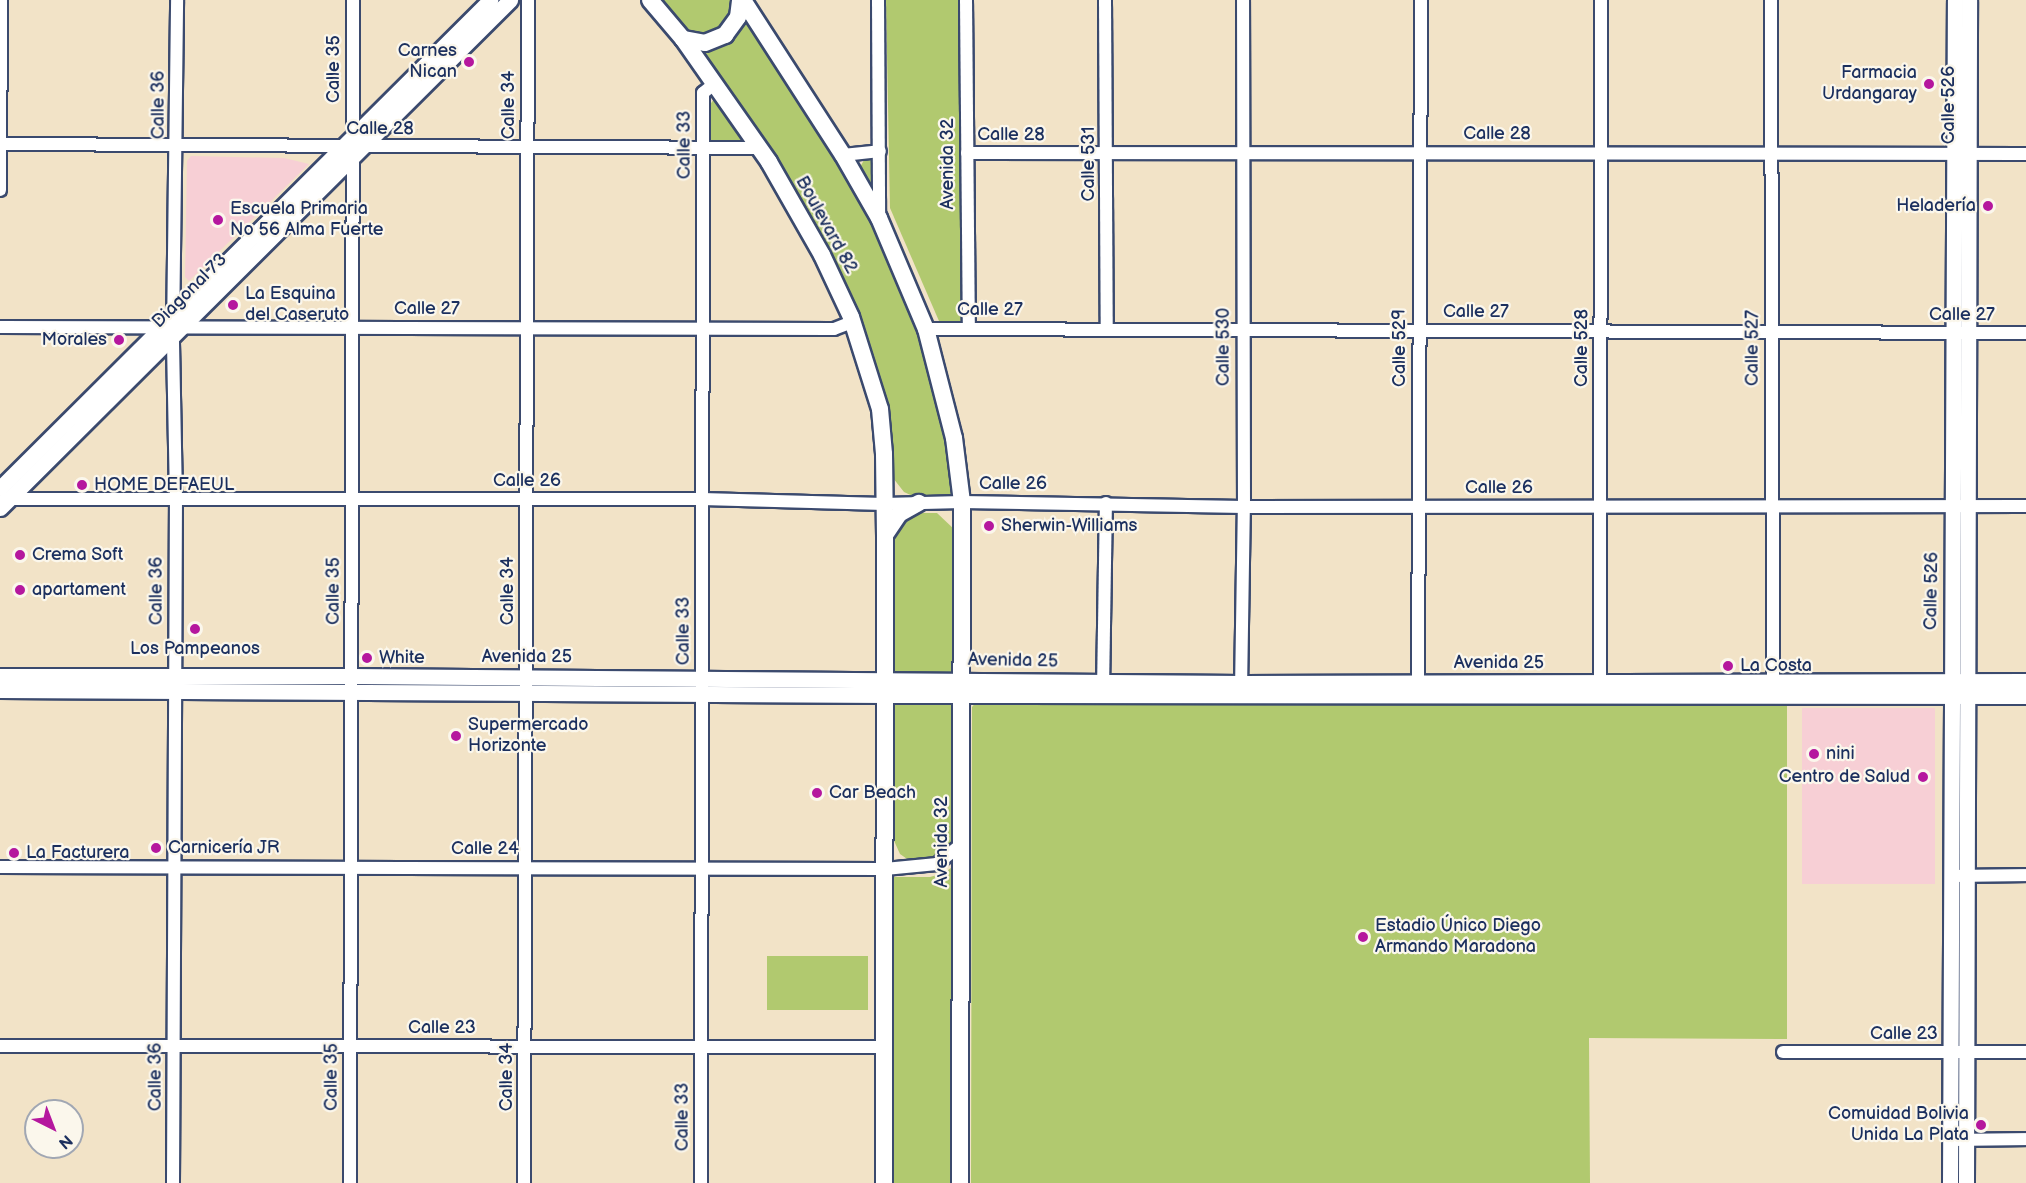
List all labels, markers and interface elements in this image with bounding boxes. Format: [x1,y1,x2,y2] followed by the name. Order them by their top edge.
[323,35,345,103] street label: Calle 35
[398,41,457,84] place label: Carnes Nican
[462,55,476,69] marker: Carnes Nican
[1822,63,1917,106] place label: Farmacia Urdangaray
[1938,66,1960,144] street label: Calle 526
[148,71,170,139] street label: Calle 36
[498,71,520,139] street label: Calle 34
[1922,77,1936,91] marker: Farmacia Urdangaray
[674,111,696,179] street label: Calle 33
[346,118,414,140] street label: Calle 28
[937,118,959,210] street label: Avenida 32
[1463,123,1531,145] street label: Calle 28
[977,124,1045,146] street label: Calle 28
[1078,127,1100,201] street label: Calle 531
[790,173,862,277] street label: Boulevard 82
[1896,195,1976,217] place label: Heladería
[230,199,383,242] place label: Escuela Primaria No 56 Alma Fuerte
[1981,199,1995,213] marker: Heladería
[211,213,225,227] marker: Escuela Primaria No 56 Alma Fuerte
[148,249,232,333] street label: Diagonal 73
[245,284,349,326] place label: La Esquina del Caseruto
[226,298,240,312] marker: La Esquina del Caseruto
[394,298,460,320] street label: Calle 27
[957,299,1023,321] street label: Calle 27
[1443,301,1509,323] street label: Calle 27
[1929,304,1995,326] street label: Calle 27
[1213,308,1235,386] street label: Calle 530
[1389,309,1411,387] street label: Calle 529
[1571,309,1593,387] street label: Calle 528
[1742,310,1764,386] street label: Calle 527
[41,329,107,351] place label: Morales
[112,333,126,347] marker: Morales
[493,470,561,492] street label: Calle 26
[979,473,1047,495] street label: Calle 26
[94,474,234,496] place label: HOME DEFAEUL
[1465,477,1533,499] street label: Calle 26
[75,478,89,492] marker: HOME DEFAEUL
[1001,515,1137,537] place label: Sherwin-Williams
[982,519,996,533] marker: Sherwin-Williams
[32,544,124,566] place label: Crema Soft
[13,548,27,562] marker: Crema Soft
[1921,552,1943,630] street label: Calle 526
[146,557,168,625] street label: Calle 36
[323,557,345,625] street label: Calle 35
[497,557,519,625] street label: Calle 34
[32,579,126,601] place label: apartament
[13,583,27,597] marker: apartament
[673,597,695,665] street label: Calle 33
[188,622,202,636] marker: Los Pampeanos
[130,638,260,660] place label: Los Pampeanos
[482,646,572,668] street label: Avenida 25
[379,647,425,669] place label: White
[968,649,1058,673] street label: Avenida 25
[360,651,374,665] marker: White
[1454,652,1544,674] street label: Avenida 25
[1740,655,1812,677] place label: La Costa
[1721,659,1735,673] marker: La Costa
[468,715,589,758] place label: Supermercado Horizonte
[449,729,463,743] marker: Supermercado Horizonte
[1826,743,1855,765] place label: nini
[1807,747,1821,761] marker: nini
[1778,766,1910,788] place label: Centro de Salud
[1914,768,1932,786] marker: Centro de Salud
[829,782,916,804] place label: Car Beach
[810,786,824,800] marker: Car Beach
[931,796,953,888] street label: Avenida 32
[168,837,280,859] place label: Carnicería JR
[451,838,519,860] street label: Calle 24
[149,841,163,855] marker: Carnicería JR
[26,842,129,864] place label: La Facturera
[7,846,21,860] marker: La Facturera
[1375,916,1541,958] place label: Estadio Único Diego Armando Maradona
[1356,930,1370,944] marker: Estadio Único Diego Armando Maradona
[408,1017,476,1039] street label: Calle 23
[1870,1023,1938,1045] street label: Calle 23
[145,1043,167,1111] street label: Calle 36
[321,1043,343,1111] street label: Calle 35
[496,1043,518,1111] street label: Calle 34
[672,1083,694,1151] street label: Calle 33
[24,1099,84,1159] north arrow
[1828,1104,1969,1146] place label: Comuidad Bolivia Unida La Plata
[1974,1118,1988,1132] marker: Comuidad Bolivia Unida La Plata
[54,1130,76,1152] text: N

